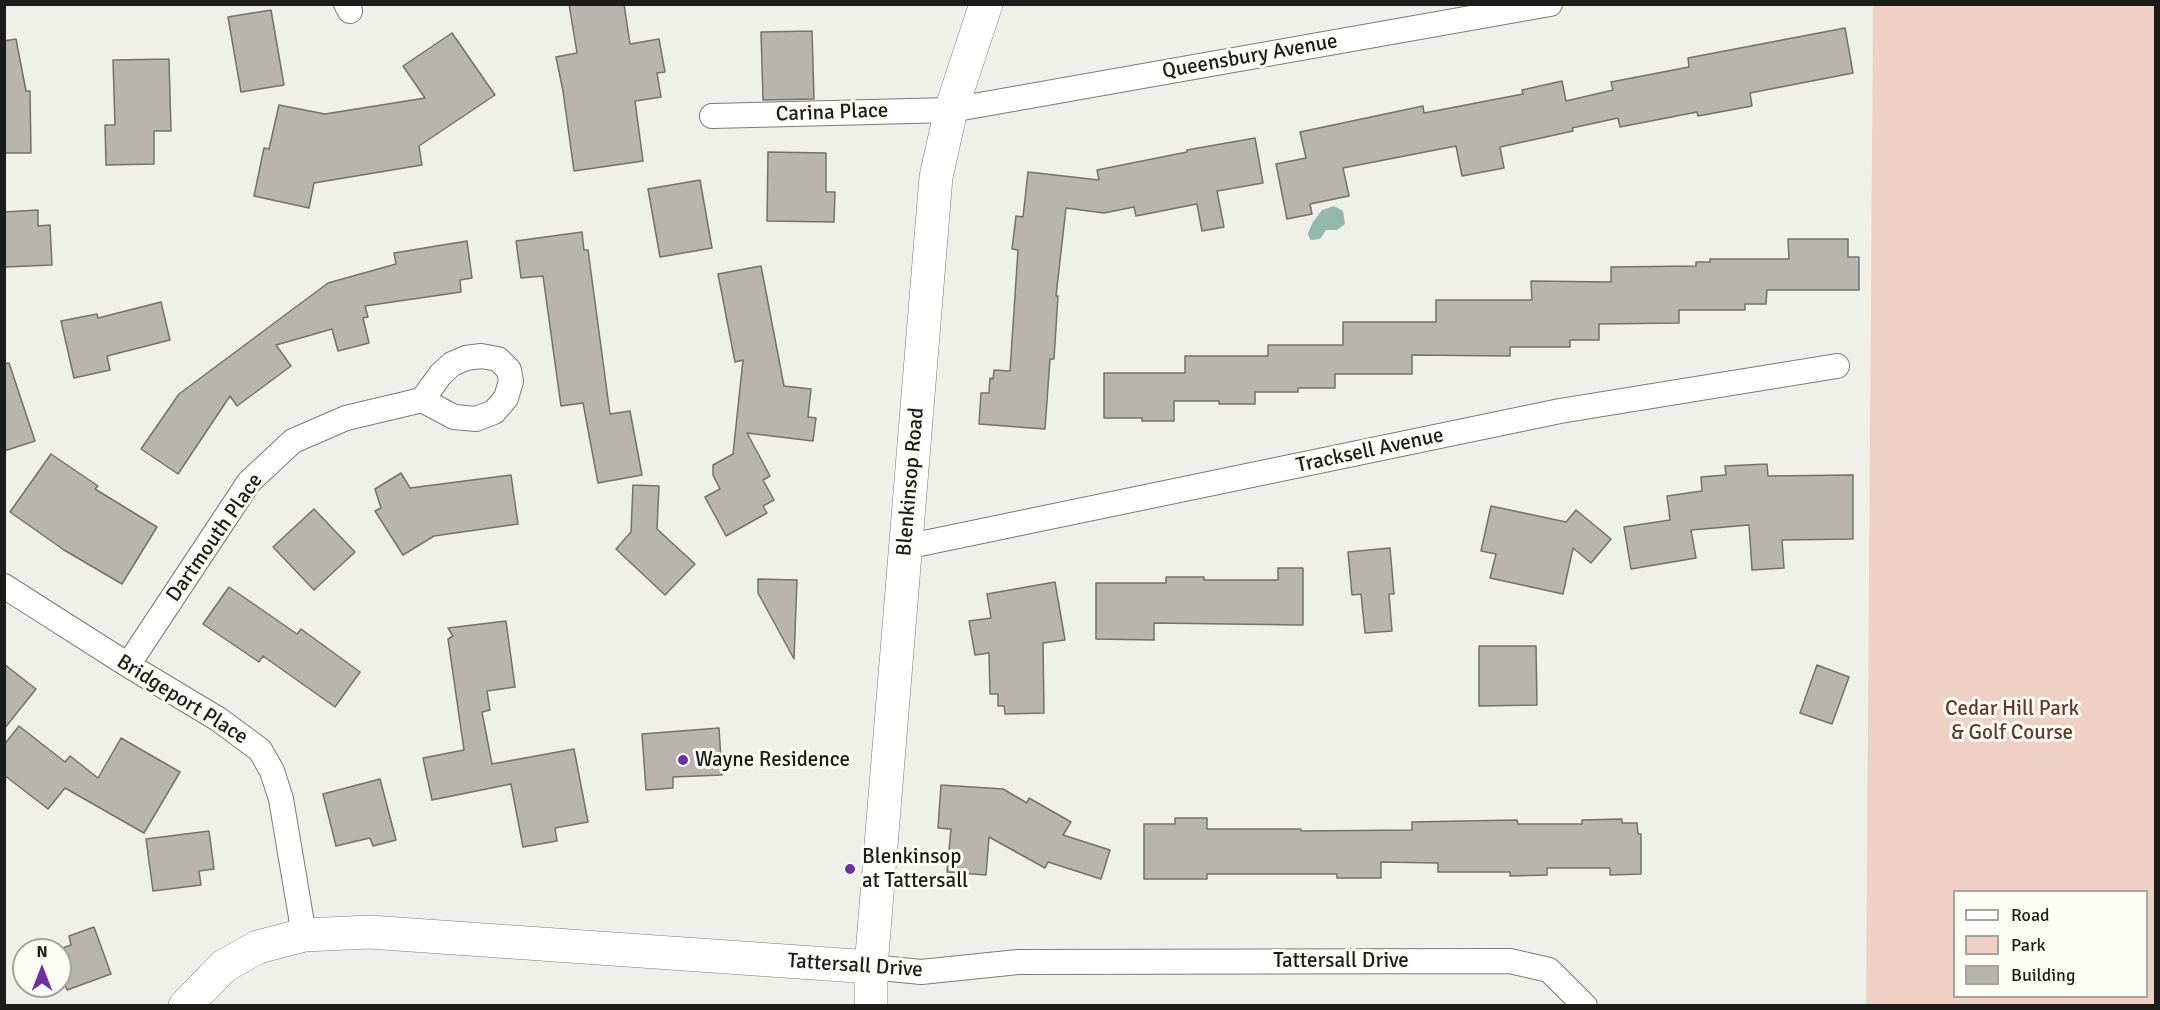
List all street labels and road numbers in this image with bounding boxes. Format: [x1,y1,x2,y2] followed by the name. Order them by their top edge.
[1160,29,1340,85] street label: Queensbury Avenue
[775,98,889,128] street label: Carina Place
[892,407,930,557] street label: Blenkinsop Road
[1294,423,1446,479] street label: Tracksell Avenue
[161,469,269,607] street label: Dartmouth Place
[112,650,252,750] street label: Bridgeport Place
[1273,948,1409,974] street label: Tattersall Drive
[787,949,923,983] street label: Tattersall Drive

